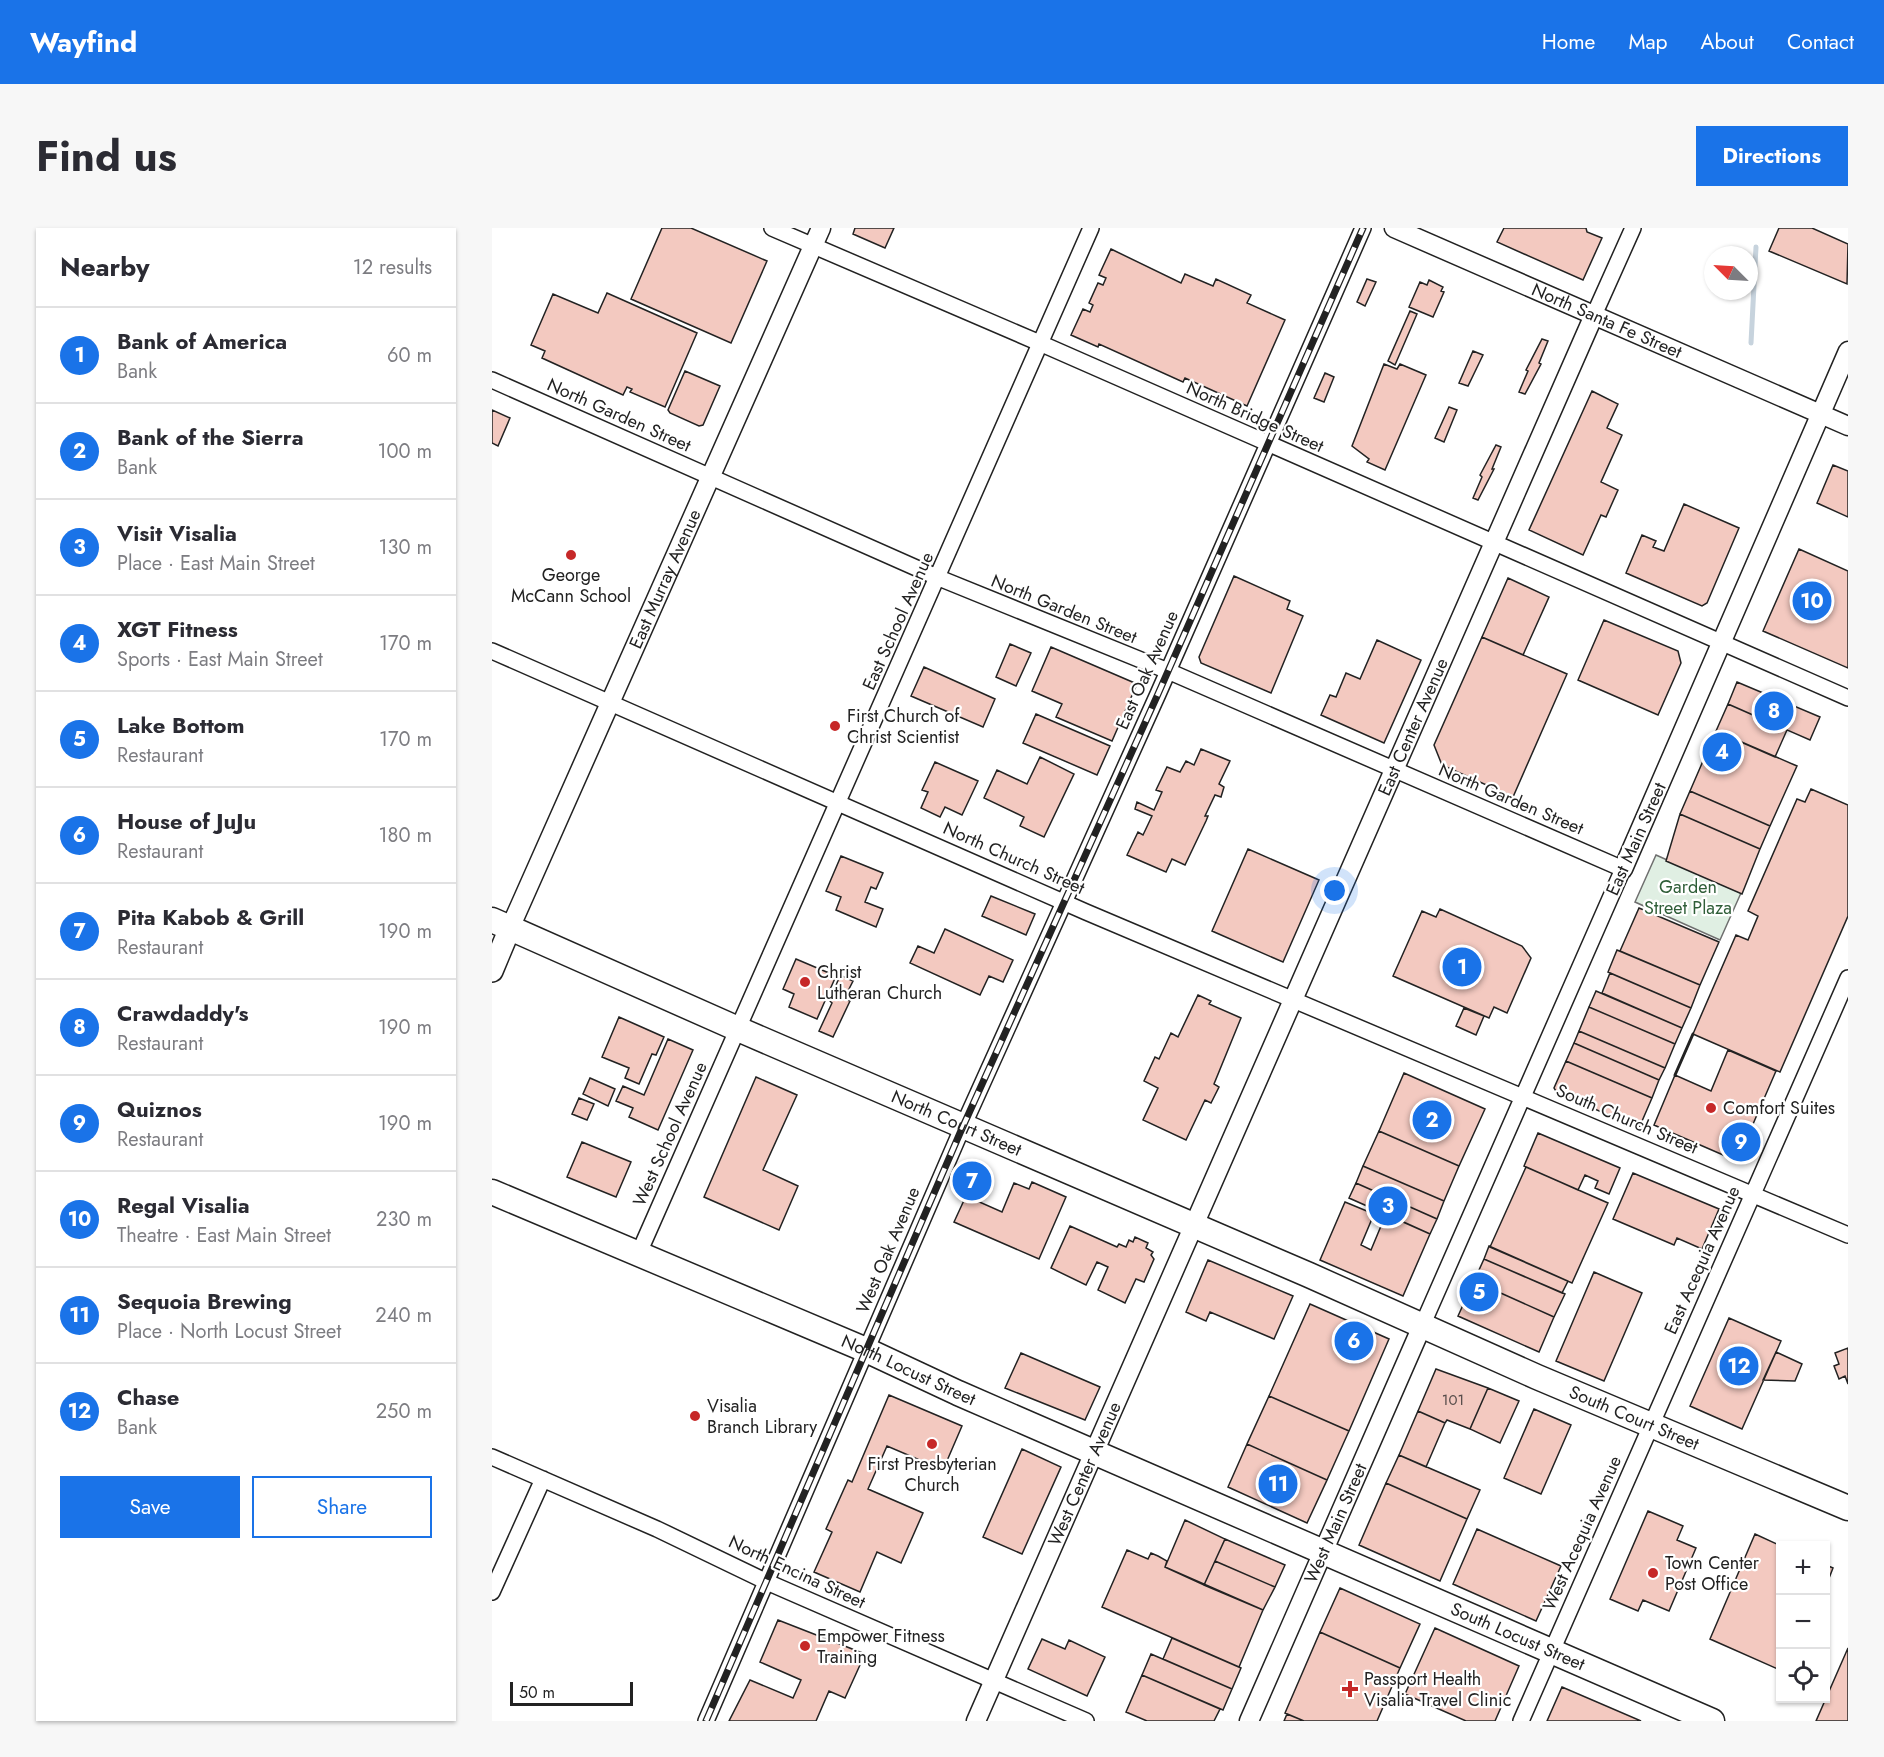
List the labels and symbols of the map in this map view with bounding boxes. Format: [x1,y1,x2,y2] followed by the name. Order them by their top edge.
[1704,246,1758,300] north arrow
[1527,277,1687,365] street label: North Santa Fe Street
[543,372,696,459] street label: North Garden Street
[1182,375,1329,459] street label: North Bridge Street
[623,505,707,653] street label: East Murray Avenue
[564,548,578,562] marker: George McCann School
[856,548,940,694] street label: East School Avenue
[511,562,631,609] place label: George McCann School
[987,568,1141,650] street label: North Garden Street
[1792,578,1832,623] pin: 10
[1109,606,1185,734] street label: East Oak Avenue
[1371,654,1455,800] street label: East Center Avenue
[1754,688,1794,734] pin: 8
[847,703,960,750] place label: First Church of Christ Scientist
[828,719,842,733] marker: First Church of Christ Scientist
[1702,730,1742,774] pin: 4
[1434,757,1588,842] street label: North Garden Street
[1599,778,1673,900] street label: East Main Street
[939,815,1090,901] street label: North Church Street
[1644,874,1732,921] park label: Garden Street Plaza
[1320,876,1349,905] your location
[1442,944,1482,990] pin: 1
[817,959,942,1006] place label: Christ Lutheran Church
[798,975,812,989] marker: Christ Lutheran Church
[626,1058,714,1210] street label: West School Avenue
[1552,1077,1703,1161] street label: South Church Street
[887,1084,1026,1163] street label: North Court Street
[1723,1095,1835,1121] place label: Comfort Suites
[1412,1098,1452,1142] pin: 2
[1704,1101,1718,1115] marker: Comfort Suites
[1722,1120,1760,1164] pin: 9
[952,1158,992,1204] pin: 7
[1658,1182,1746,1338] street label: East Acequia Avenue
[850,1183,926,1317] street label: West Oak Avenue
[1368,1184,1408,1228] pin: 3
[1460,1270,1498,1314] pin: 5
[1334,1318,1374,1364] pin: 6
[837,1328,980,1412] street label: North Locust Street
[1720,1344,1758,1388] pin: 12
[1565,1379,1704,1457] street label: South Court Street
[1442,1389,1464,1411] house number: 101
[707,1393,817,1440] place label: Visalia Branch Library
[1042,1398,1128,1550] street label: West Center Avenue
[688,1409,702,1423] marker: Visalia Branch Library
[925,1437,939,1451] marker: First Presbyterian Church
[867,1451,997,1498] place label: First Presbyterian Church
[1536,1451,1628,1615] street label: West Acequia Avenue
[1298,1458,1374,1587] street label: West Main Street
[1258,1462,1298,1506] pin: 11
[724,1529,870,1615] street label: North Encina Street
[1665,1550,1760,1597] place label: Town Center Post Office
[1646,1566,1660,1580] marker: Town Center Post Office
[1446,1596,1590,1677] street label: South Locust Street
[817,1623,945,1670] place label: Empower Fitness Training
[798,1639,812,1653] marker: Empower Fitness Training
[1364,1666,1511,1713] place label: Passport Health Visalia Travel Clinic
[510,1679,633,1706] scale bar
[1341,1680,1359,1698] marker: Passport Health Visalia Travel Clinic

